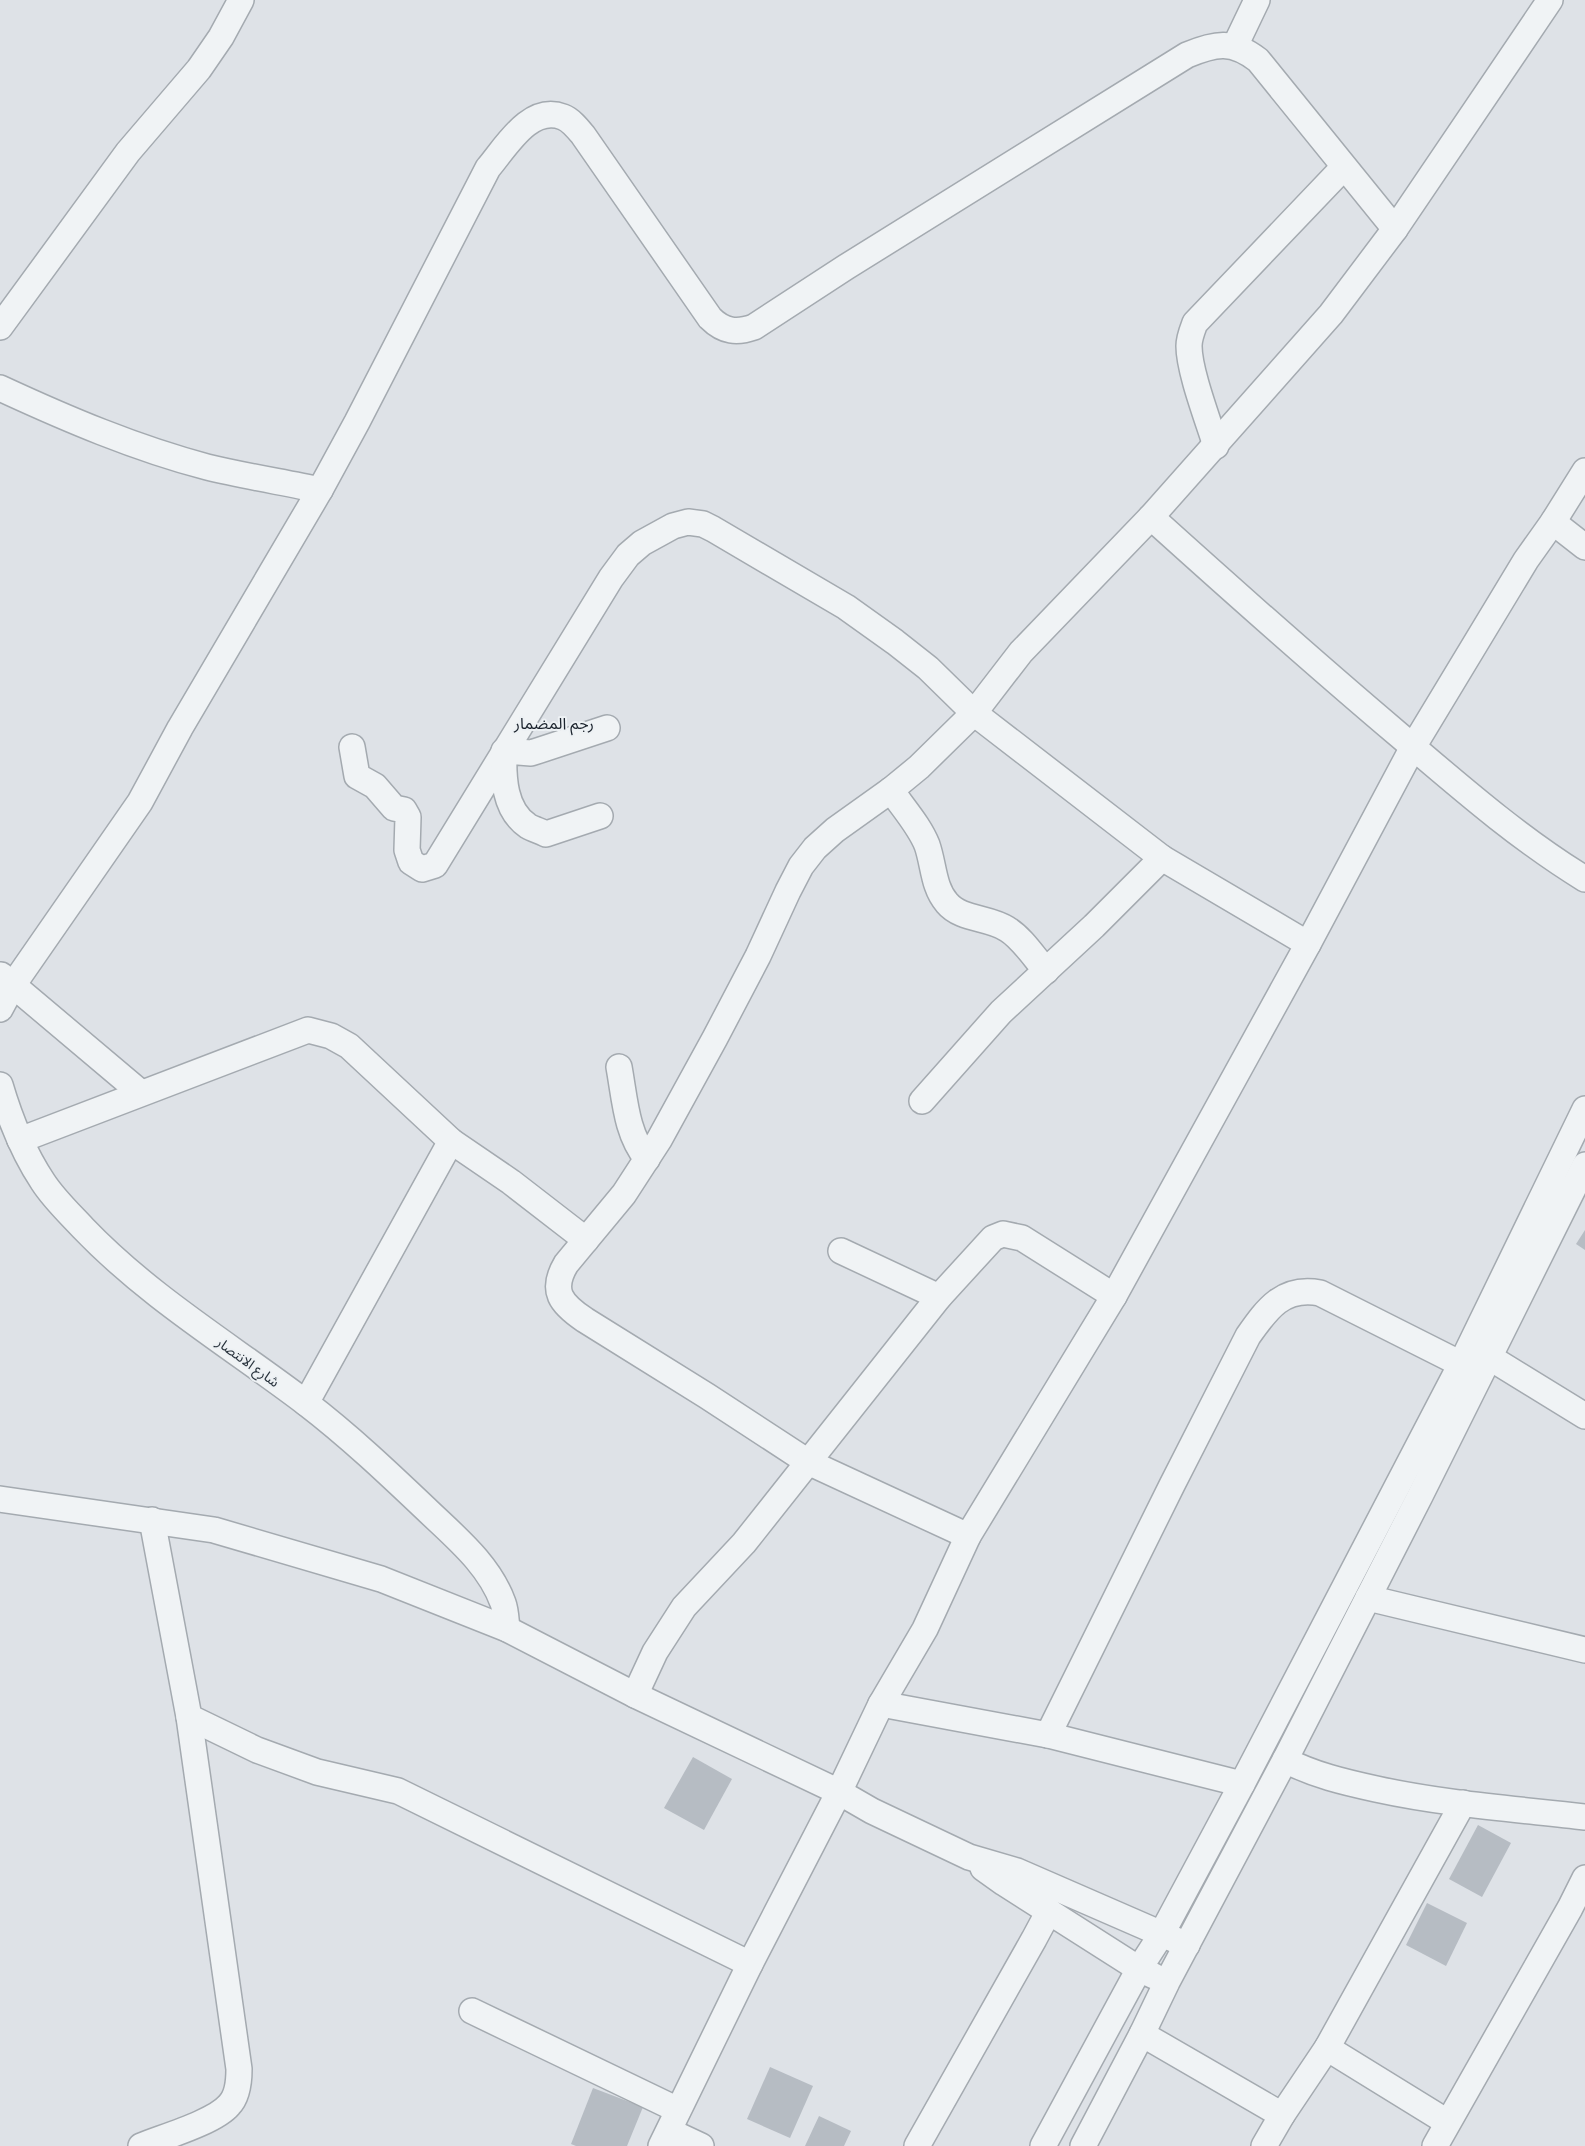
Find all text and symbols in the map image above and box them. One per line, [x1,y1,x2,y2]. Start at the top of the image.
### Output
district label: رجم المضمار [513,713,594,736]
street label: شارع الانتصار [211,1332,283,1393]

